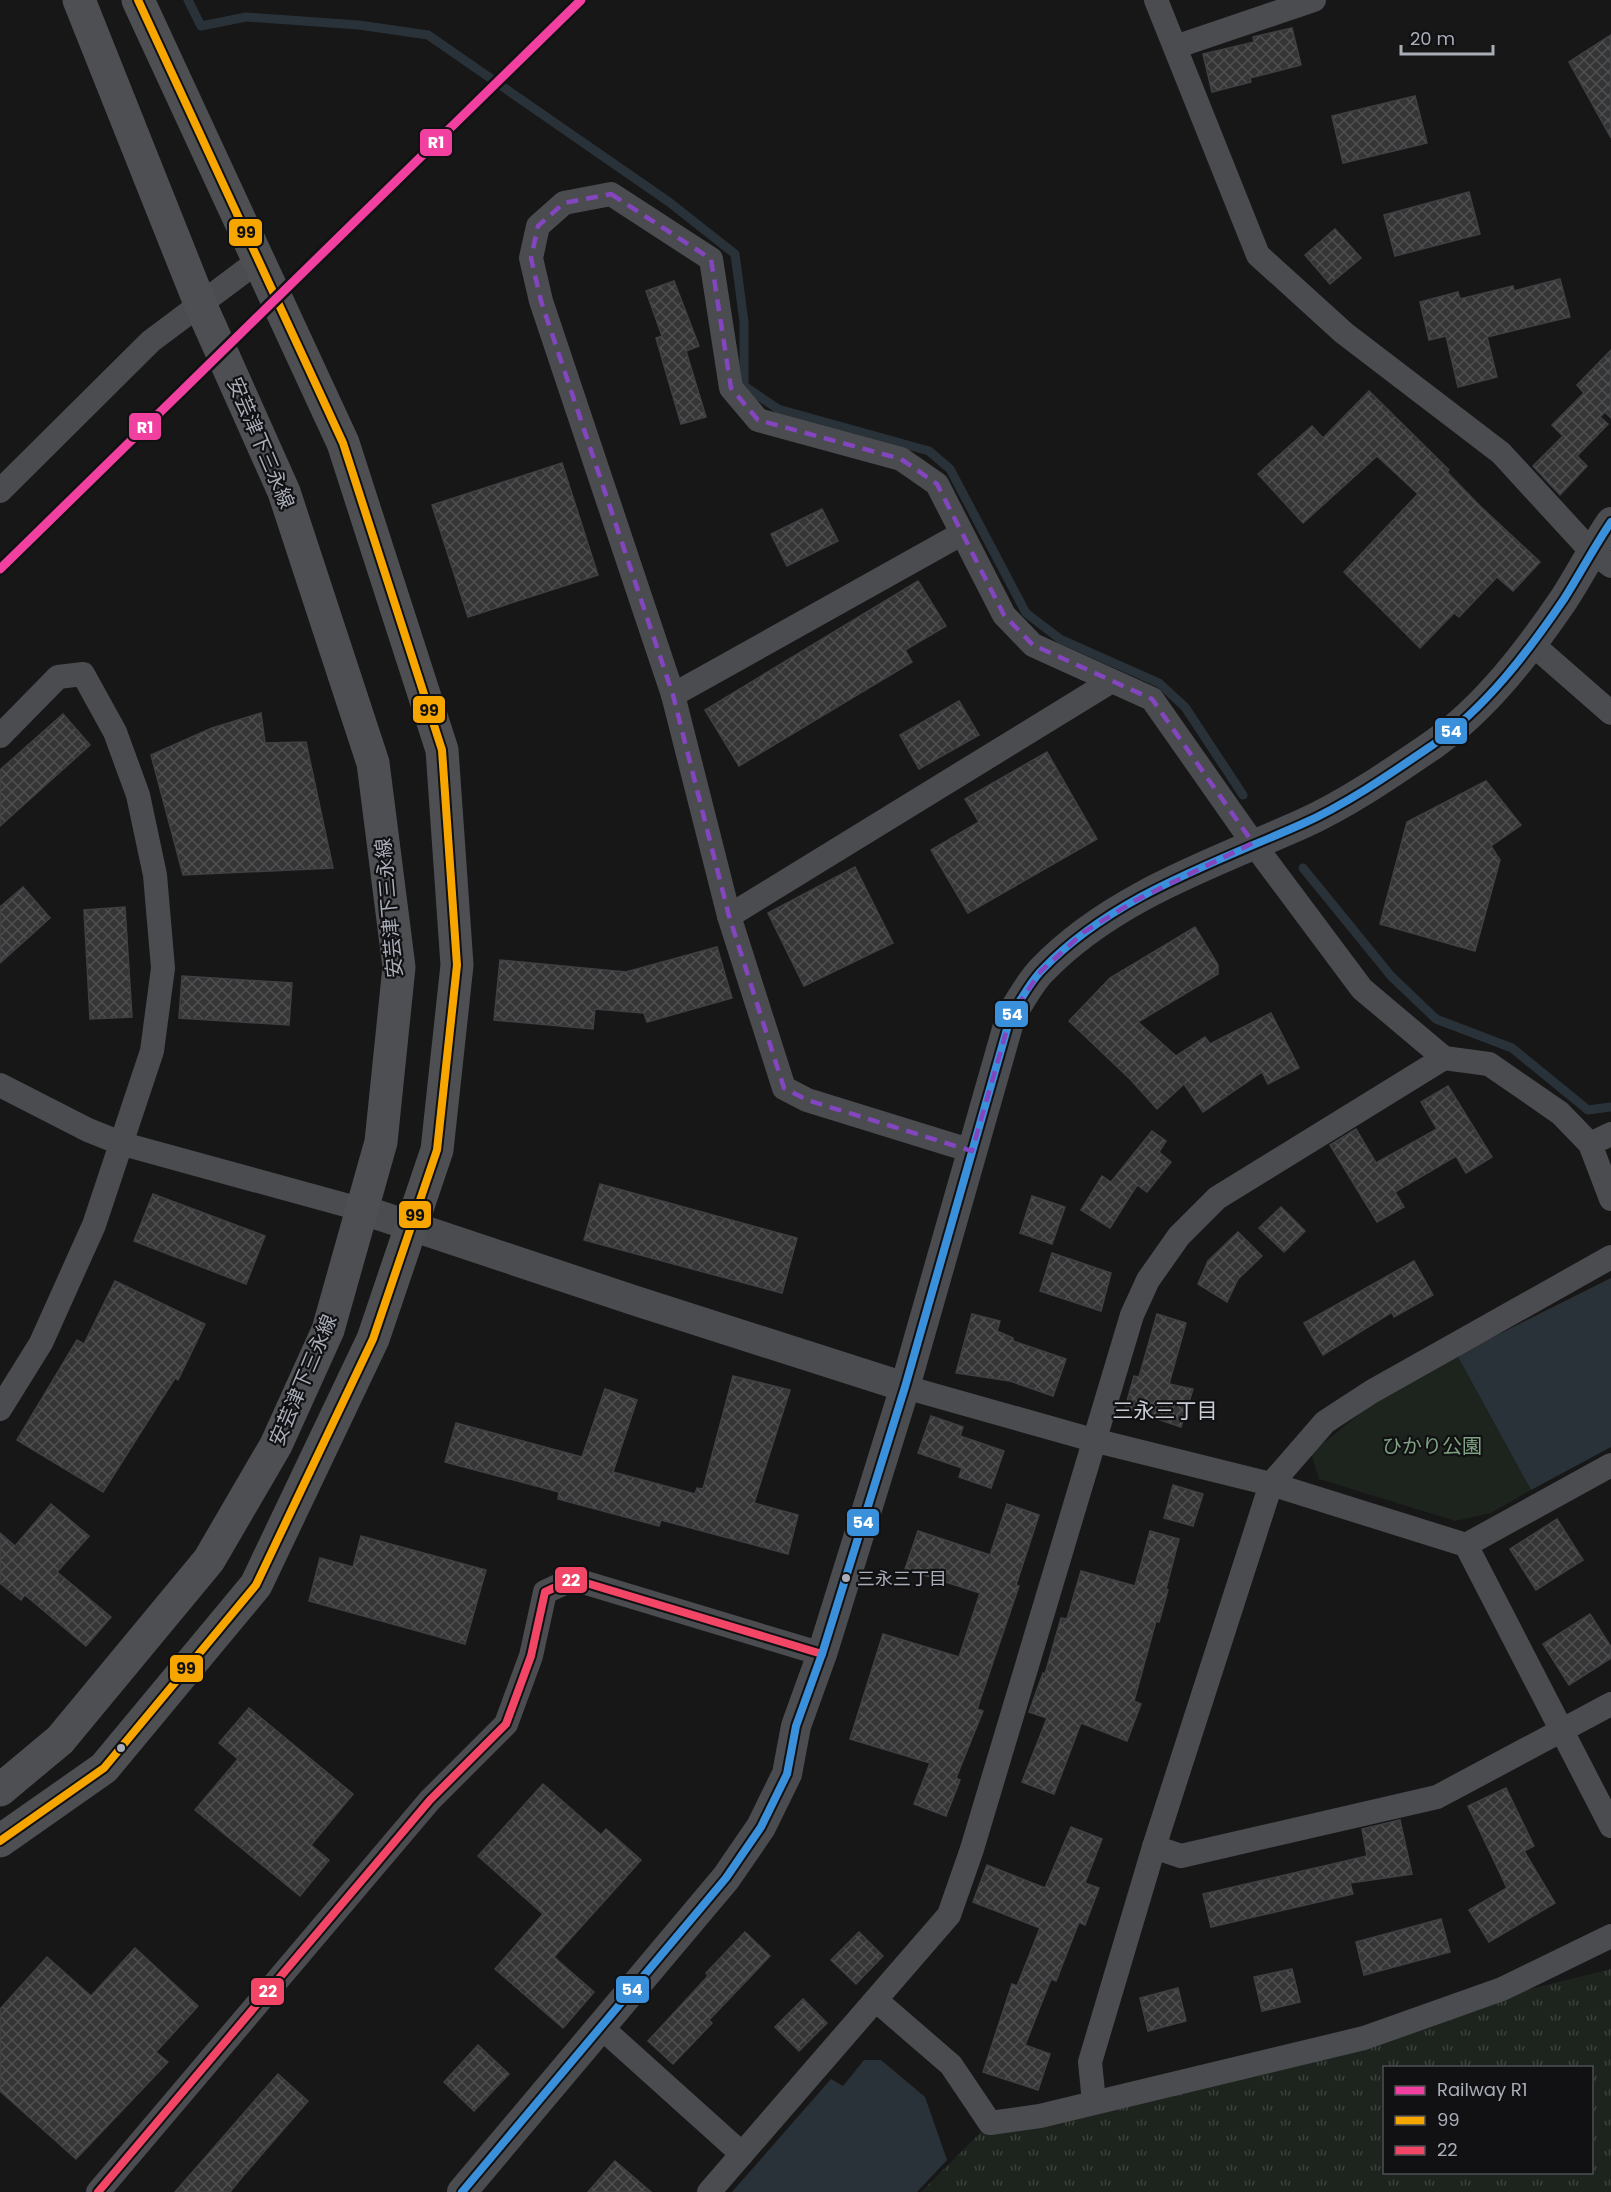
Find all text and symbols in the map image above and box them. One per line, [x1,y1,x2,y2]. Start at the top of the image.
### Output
scale bar [1401,18,1492,56]
text: 20 m [1410,26,1455,51]
line badge: R1 [419,128,453,157]
text: R1 [428,131,444,154]
line badge: 99 [228,218,263,247]
text: 99 [236,221,256,244]
street label: 安芸津下三永線 [221,373,301,513]
line badge: R1 [128,412,162,441]
text: R1 [137,416,153,439]
line badge: 99 [412,695,446,724]
text: 99 [419,699,439,722]
line badge: 54 [1434,717,1468,745]
text: 54 [1440,720,1462,743]
street label: 安芸津下三永線 [369,837,409,979]
line badge: 54 [994,1000,1029,1028]
text: 54 [1001,1003,1023,1026]
line badge: 99 [398,1200,432,1229]
text: 99 [405,1204,425,1227]
street label: 安芸津下三永線 [263,1310,343,1450]
district label: 三永三丁目 [1113,1396,1218,1425]
park label: ひかり公園 [1382,1432,1482,1460]
line badge: 54 [846,1508,880,1537]
text: 54 [852,1511,874,1534]
line badge: 22 [554,1566,588,1594]
place label: 三永三丁目 [857,1566,947,1591]
text: 22 [562,1569,580,1592]
marker: 三永三丁目 [840,1572,852,1584]
line badge: 99 [169,1654,204,1683]
text: 99 [176,1657,196,1680]
unlabelled marker [115,1742,127,1754]
line badge: 54 [615,1975,650,2004]
line badge: 22 [250,1977,285,2006]
text: 54 [621,1978,643,2001]
text: 22 [259,1980,277,2003]
legend [1383,2066,1593,2174]
text: Railway R1 [1437,2077,1528,2102]
text: 99 [1437,2107,1460,2132]
text: 22 [1437,2137,1458,2162]

